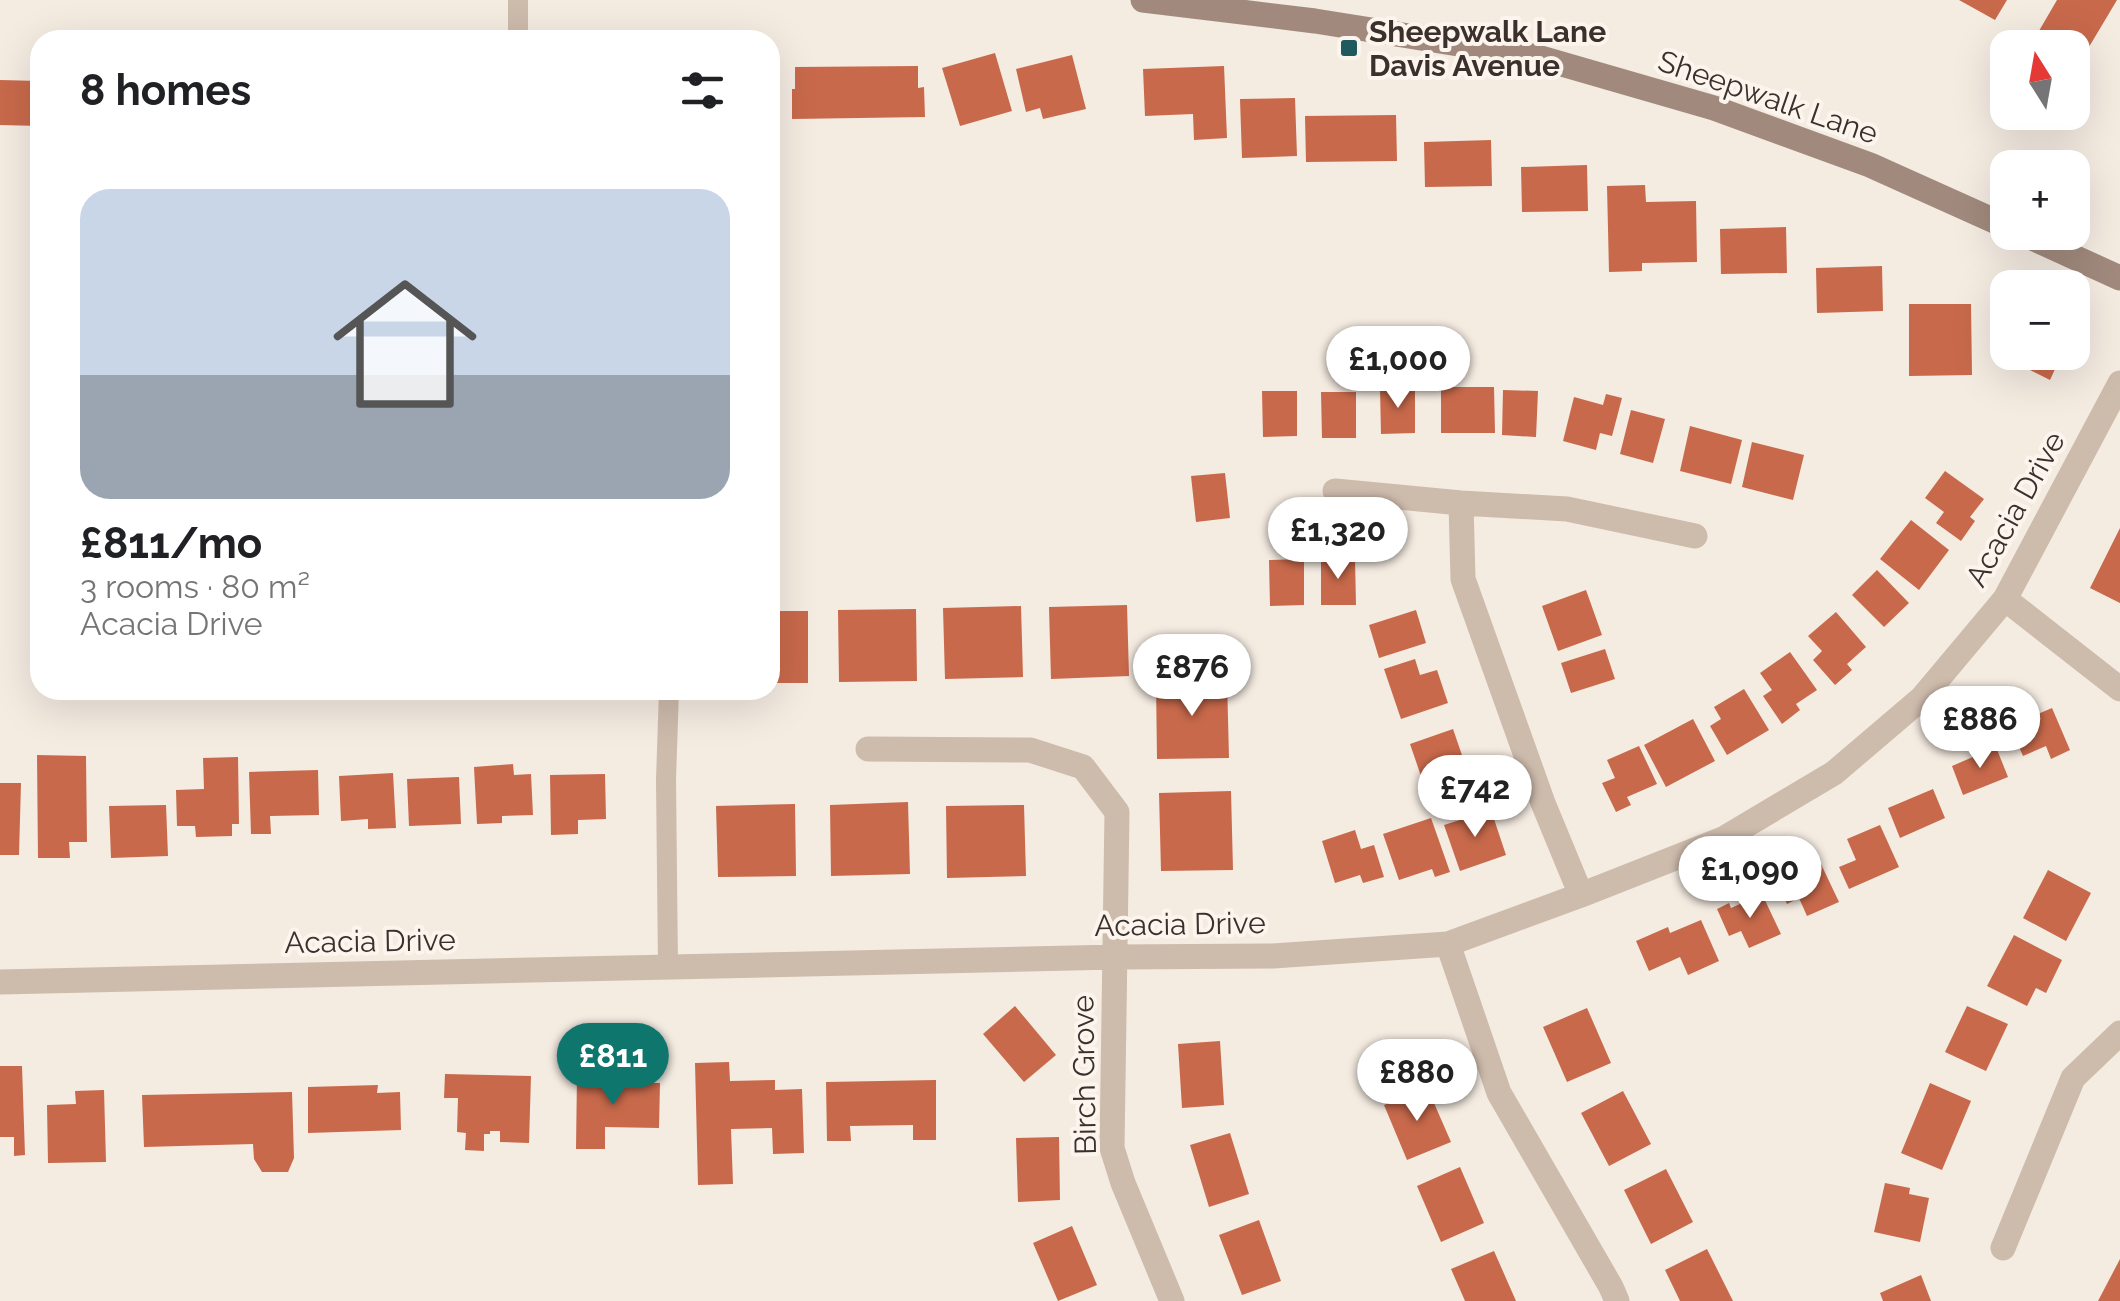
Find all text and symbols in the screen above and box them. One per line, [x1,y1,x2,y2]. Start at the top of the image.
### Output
place label: Sheepwalk Lane Davis Avenue [1369,14,1606,83]
north arrow [1990,30,2090,130]
map controls [1990,30,2090,370]
marker: Sheepwalk Lane Davis Avenue [1338,37,1360,59]
street label: Sheepwalk Lane [1654,43,1882,151]
icon: filters [675,63,730,118]
text: 8 homes [80,66,251,115]
button: + [1990,150,2090,250]
icon: home [315,254,495,434]
button: − [1990,270,2090,370]
pin: £1,000 [1317,326,1479,411]
text: £1,000 [1348,340,1448,377]
street label: Acacia Drive [1958,426,2072,592]
pin: £1,320 [1257,497,1419,582]
text: £1,320 [1290,511,1386,548]
text: £811/mo [80,519,262,568]
text: 3 rooms · 80 m² [80,568,310,605]
text: Acacia Drive [80,605,263,642]
pin: £876 [1133,634,1251,719]
text: £876 [1155,648,1229,685]
pin: £886 [1921,686,2039,771]
text: £886 [1942,700,2018,737]
pin: £742 [1416,755,1534,840]
text: £742 [1440,769,1510,806]
pin: £1,090 [1669,836,1831,921]
text: £1,090 [1701,850,1799,887]
street label: Acacia Drive [1094,905,1266,943]
street label: Acacia Drive [284,922,456,960]
street label: Birch Grove [1065,995,1103,1155]
pin: £811 [554,1023,672,1108]
text: £811 [579,1037,647,1074]
pin: £880 [1358,1039,1476,1124]
text: £880 [1379,1053,1455,1090]

